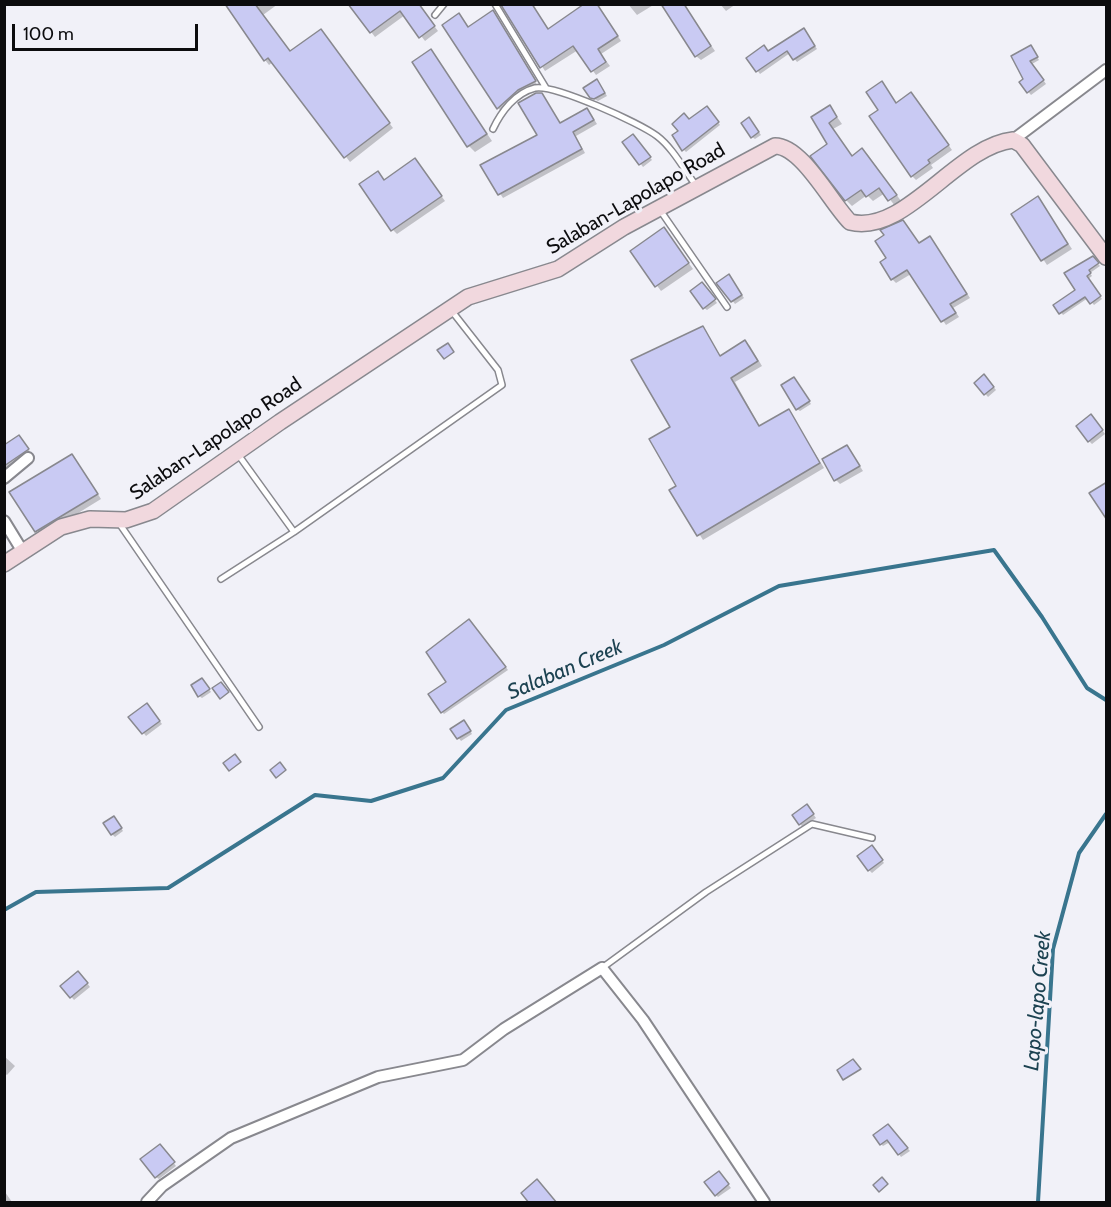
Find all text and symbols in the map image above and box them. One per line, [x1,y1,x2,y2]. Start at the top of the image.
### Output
scale bar [15,12,201,50]
text: 100 m [23,23,74,45]
street label: Salaban-Lapolapo Road [543,138,729,260]
street label: Salaban-Lapolapo Road [126,373,306,505]
water label: Salaban Creek [504,634,626,706]
water label: Lapo-lapo Creek [1019,930,1057,1072]

